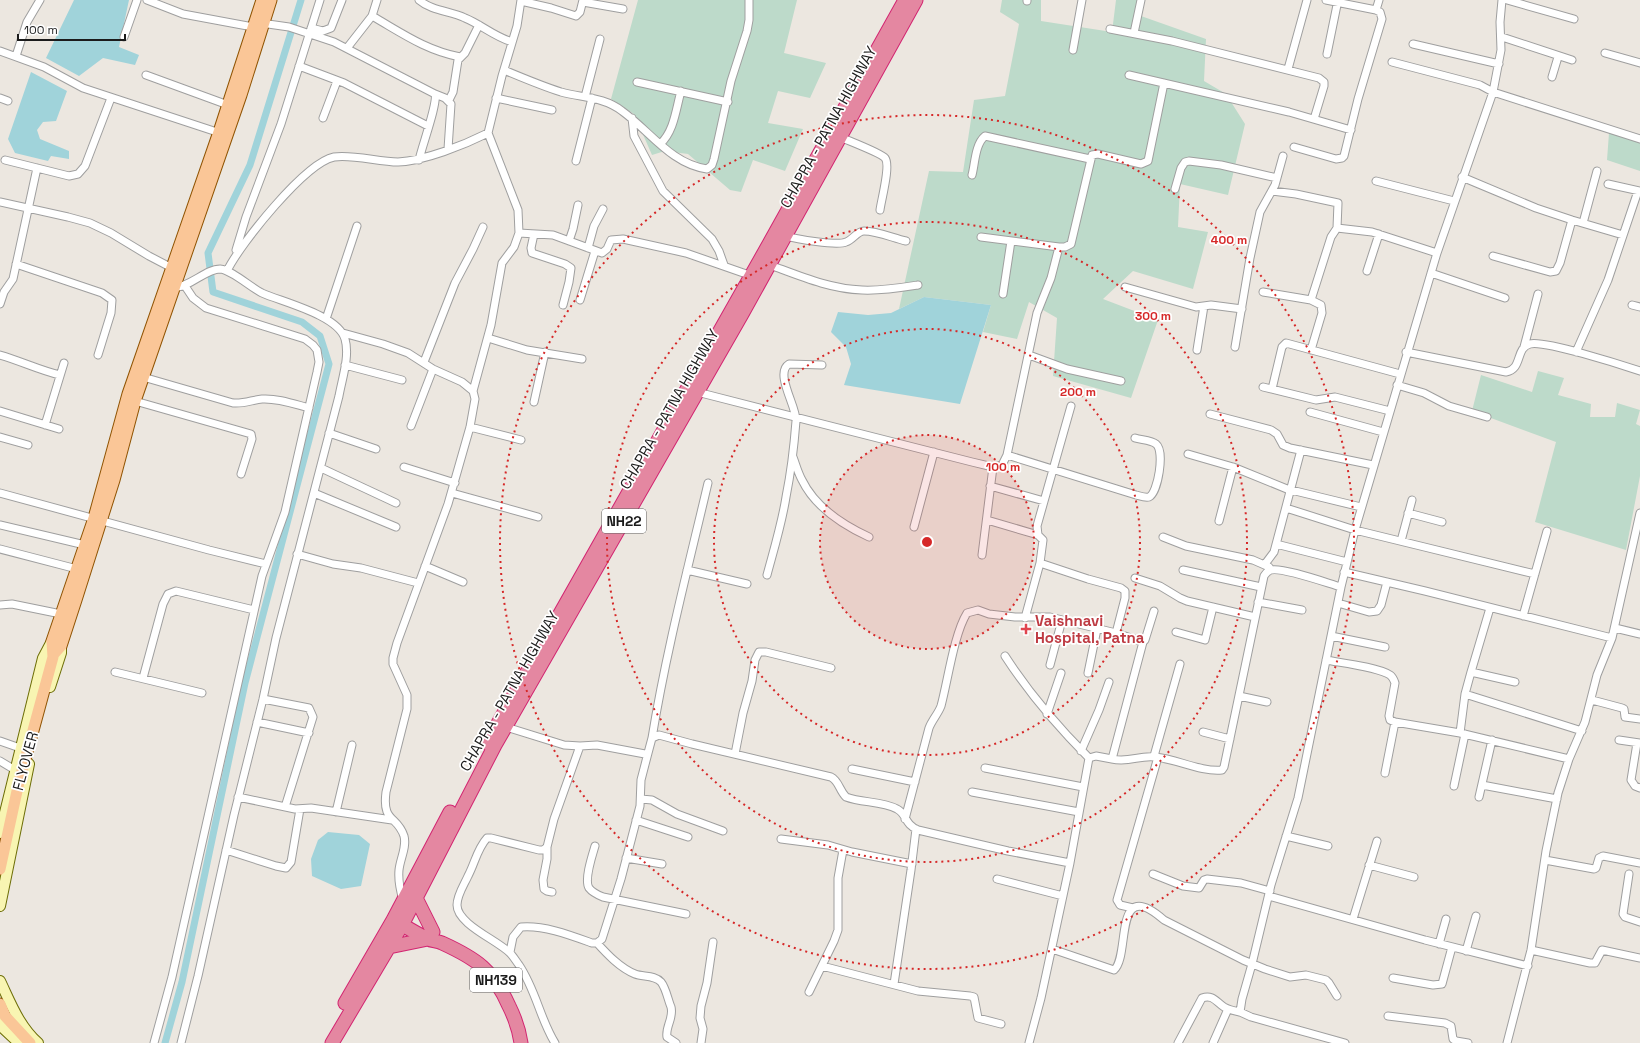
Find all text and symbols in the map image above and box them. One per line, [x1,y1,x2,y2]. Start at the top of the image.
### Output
scale bar [18,16,125,42]
text: 100 m [24,22,58,38]
street label: CHAPRA - PATNA HIGHWAY [776,43,880,211]
text: 400 m [1211,232,1247,248]
text: 300 m [1135,308,1171,324]
street label: CHAPRA - PATNA HIGHWAY [615,325,723,493]
text: 200 m [1060,384,1096,400]
text: 100 m [986,459,1020,475]
road number: NH22 [602,509,646,533]
centre of rings [920,535,934,549]
street label: CHAPRA - PATNA HIGHWAY [455,607,563,775]
place label: Vaishnavi Hospital, Patna [1035,611,1145,647]
marker: Vaishnavi Hospital, Patna [1020,623,1032,635]
street label: FLYOVER [8,729,42,793]
road number: NH139 [470,968,522,992]

